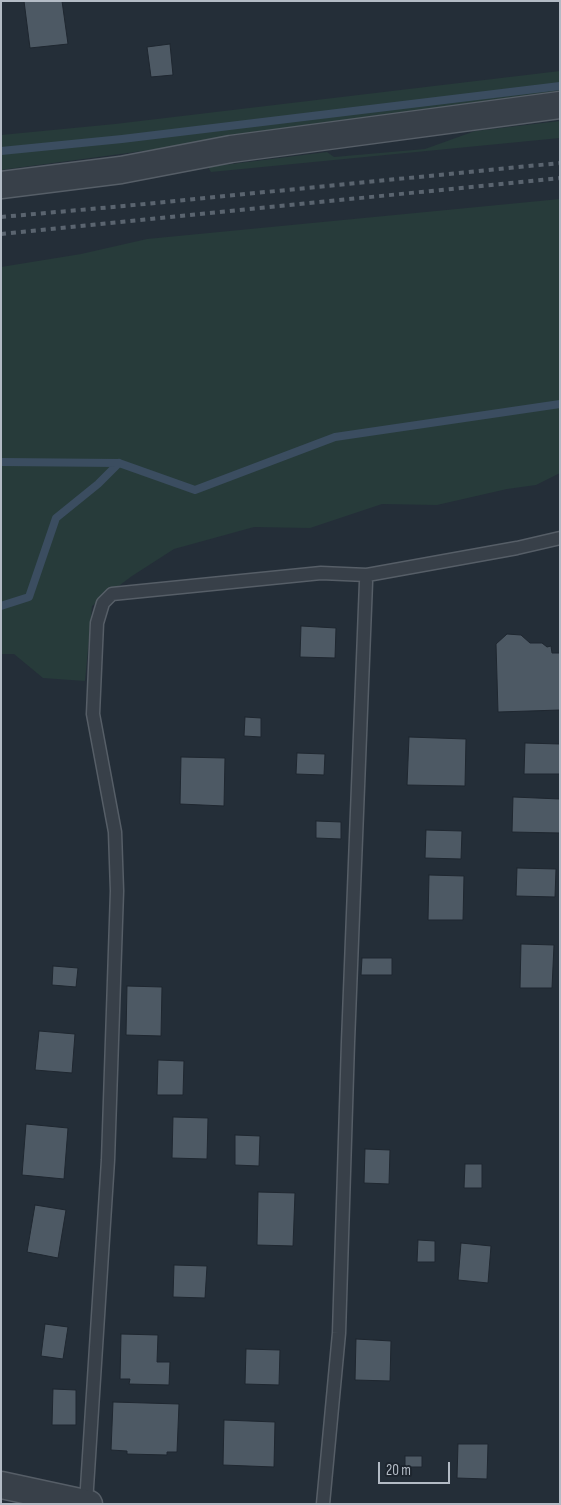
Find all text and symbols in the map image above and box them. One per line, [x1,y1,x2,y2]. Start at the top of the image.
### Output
scale bar [381,1452,454,1484]
text: 20 m [386,1461,411,1480]

